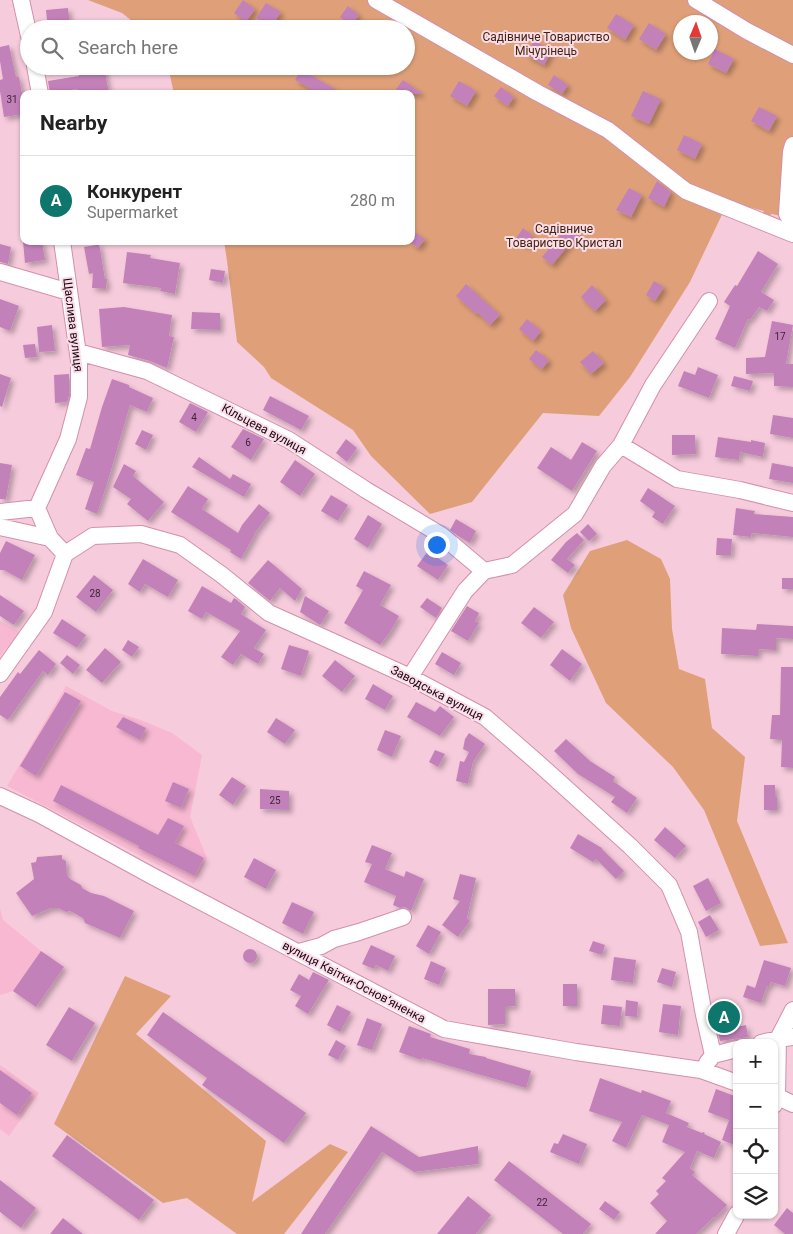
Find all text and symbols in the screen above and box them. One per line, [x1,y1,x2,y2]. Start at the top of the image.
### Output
north arrow [673,15,718,60]
search box [20,20,415,75]
park label: Садівниче Товариство Мічурінець [482,30,610,58]
icon: search [38,34,66,62]
text: Search here [78,36,178,59]
house number: 31 [6,94,18,105]
text: Nearby [40,111,107,135]
text: Конкурент [87,180,182,203]
text: A [51,191,61,210]
text: 280 m [350,191,395,210]
text: Supermarket [87,203,178,222]
park label: Садівниче Товариство Кристал [506,222,622,250]
street label: Щаслива вулиця [60,277,86,373]
house number: 17 [774,331,786,342]
street label: Кільцева вулиця [219,401,309,457]
house number: 4 [191,412,197,423]
house number: 6 [245,437,251,448]
your location [424,532,450,558]
house number: 28 [89,588,101,599]
street label: Заводська вулиця [388,663,486,723]
house number: 25 [269,795,281,806]
street label: вулиця Квітки-Основʼяненка [280,938,428,1026]
pin: A [708,998,740,1036]
map controls [733,1039,778,1219]
button: + [733,1039,778,1084]
button: − [733,1084,778,1129]
button: locate [733,1129,778,1174]
button: layers [733,1174,778,1219]
house number: 22 [536,1197,548,1208]

